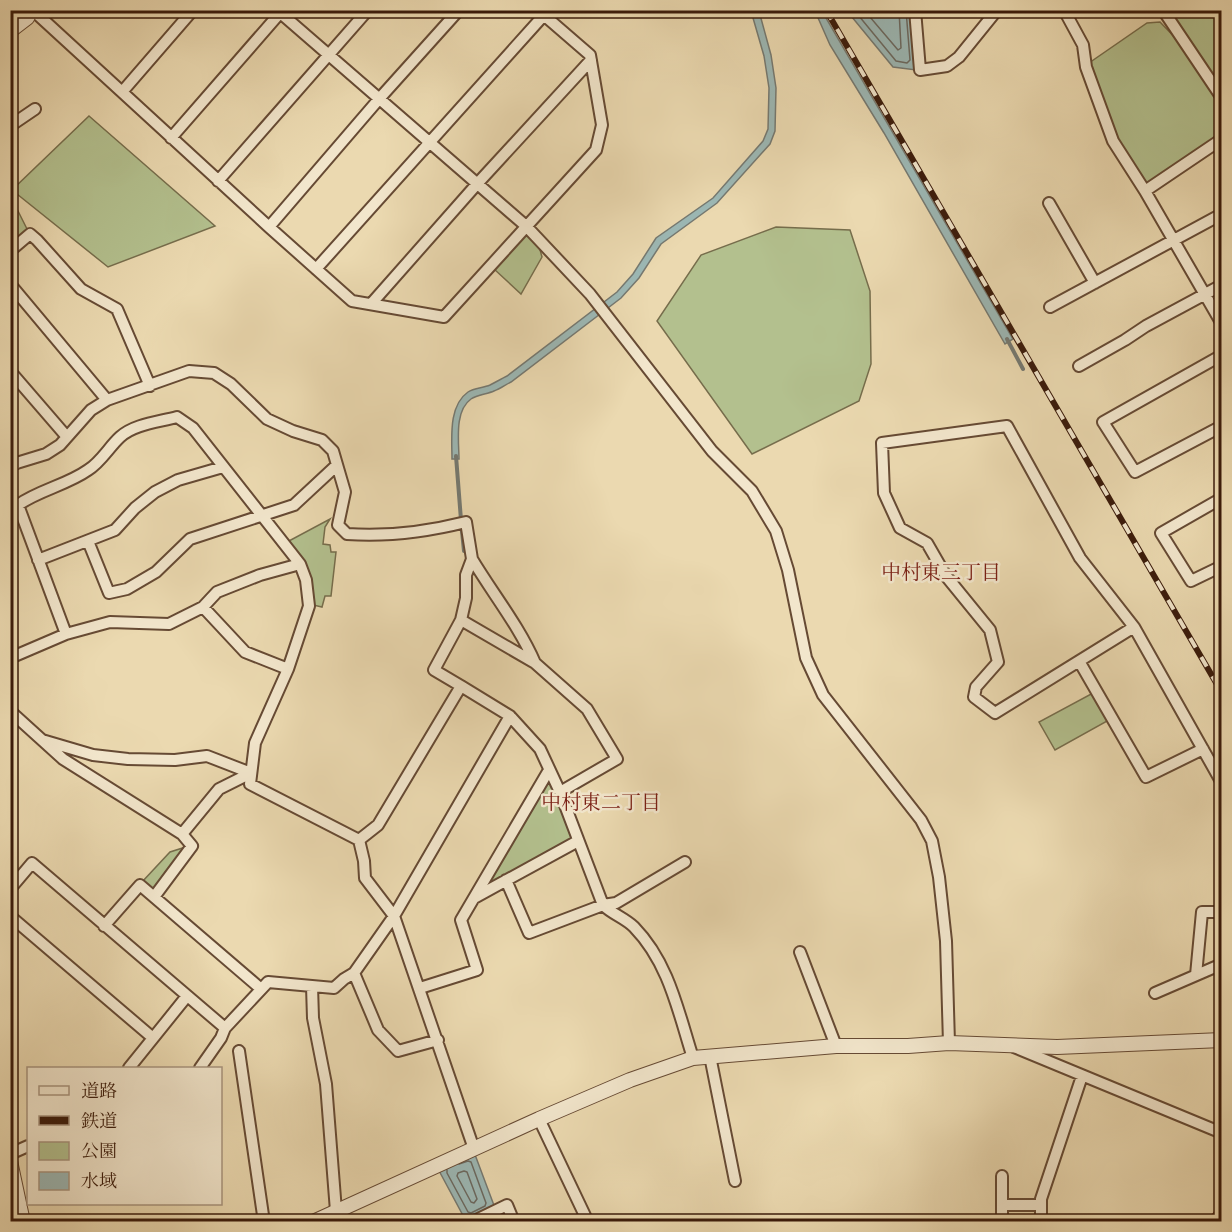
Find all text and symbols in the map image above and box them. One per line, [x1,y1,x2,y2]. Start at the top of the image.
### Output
district label: 中村東三丁目 [881,560,1001,584]
district label: 中村東二丁目 [541,790,661,814]
legend [27,1067,222,1205]
text: 道路 [81,1080,117,1102]
text: 鉄道 [81,1110,117,1132]
text: 公園 [81,1140,117,1162]
text: 水域 [81,1170,117,1192]

